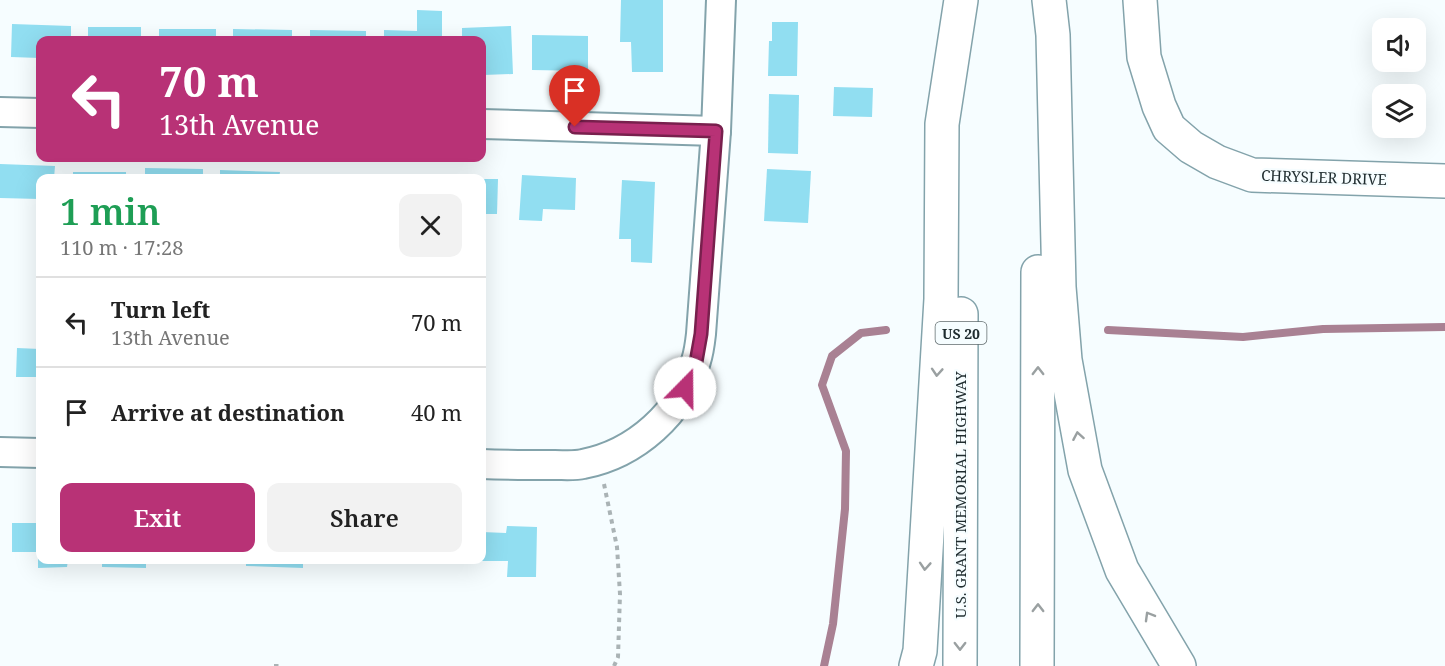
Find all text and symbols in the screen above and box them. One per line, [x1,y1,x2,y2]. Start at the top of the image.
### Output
map controls [1372,18,1426,138]
button: sound [1372,18,1426,72]
text: 70 m [159,52,259,109]
icon: left [60,60,138,138]
pin [549,65,600,127]
icon: arrive [558,74,591,107]
button: layers [1372,84,1426,138]
text: 13th Avenue [159,106,319,143]
street label: CHRYSLER DRIVE [1261,165,1387,189]
text: 1 min [60,187,161,236]
button: close [399,194,462,257]
text: 110 m · 17:28 [60,234,183,261]
text: Turn left [111,294,210,324]
icon: left [60,306,93,339]
text: 70 m [411,307,462,337]
road number: US 20 [936,322,986,344]
text: 13th Avenue [111,324,230,351]
position arrow [653,356,717,420]
one-way arrow [1032,366,1044,375]
one-way arrow [931,367,944,376]
street label: U.S. GRANT MEMORIAL HIGHWAY [950,371,970,619]
icon: arrive [60,396,93,429]
text: Arrive at destination [111,397,345,427]
text: 40 m [411,397,462,427]
one-way arrow [1073,431,1085,440]
button: Exit [60,483,255,552]
button: Share [267,483,462,552]
one-way arrow [919,562,932,571]
one-way arrow [1032,603,1044,612]
one-way arrow [1145,612,1156,622]
one-way arrow [954,642,966,651]

